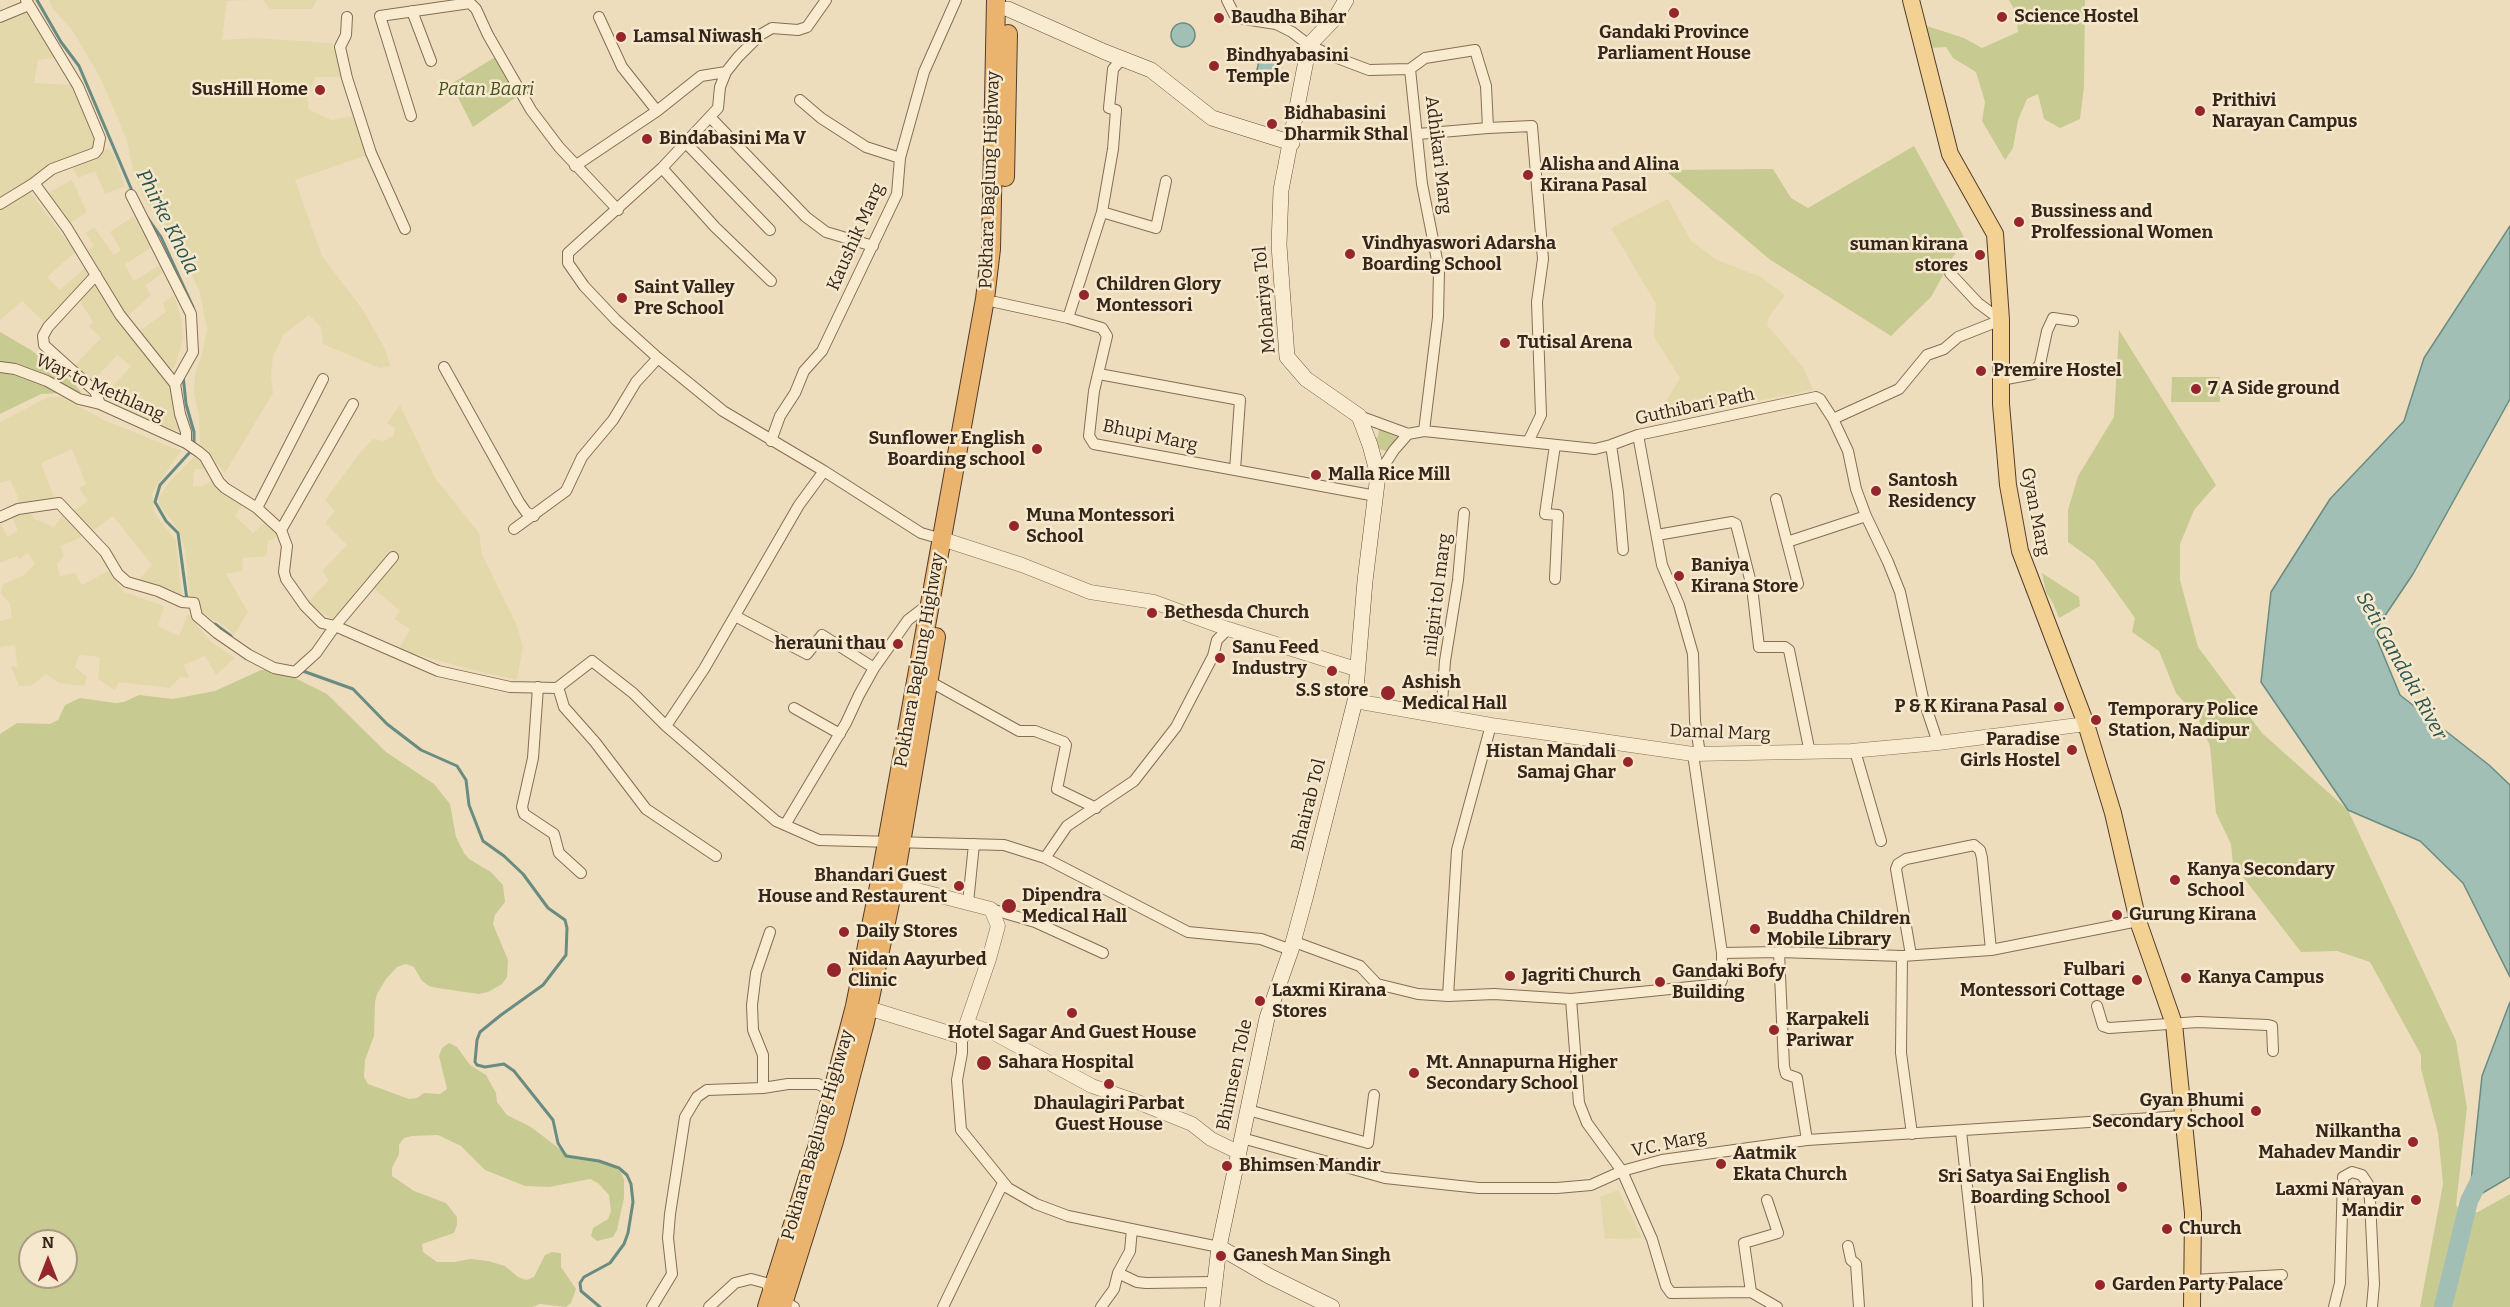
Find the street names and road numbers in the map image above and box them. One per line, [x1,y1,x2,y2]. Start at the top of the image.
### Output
street label: Pokhara Baglung Highway [975,71,1005,289]
street label: Adhikari Marg [1420,95,1456,215]
street label: Kaushik Marg [823,180,889,294]
street label: Mohariya Tol [1250,245,1280,355]
street label: Way to Methlang [32,350,168,426]
street label: Guthibari Path [1633,384,1757,430]
street label: Bhupi Marg [1100,415,1200,457]
street label: Gyan Marg [2016,466,2054,558]
street label: nilgiri tol marg [1420,532,1456,658]
street label: Pokhara Baglung Highway [890,551,950,769]
street label: Damal Marg [1669,720,1771,746]
street label: Bhairab Tol [1287,757,1331,853]
street label: Bhimsen Tole [1213,1017,1257,1133]
street label: Pokhara Baglung Highway [778,1027,858,1243]
street label: V.C. Marg [1630,1126,1708,1162]

